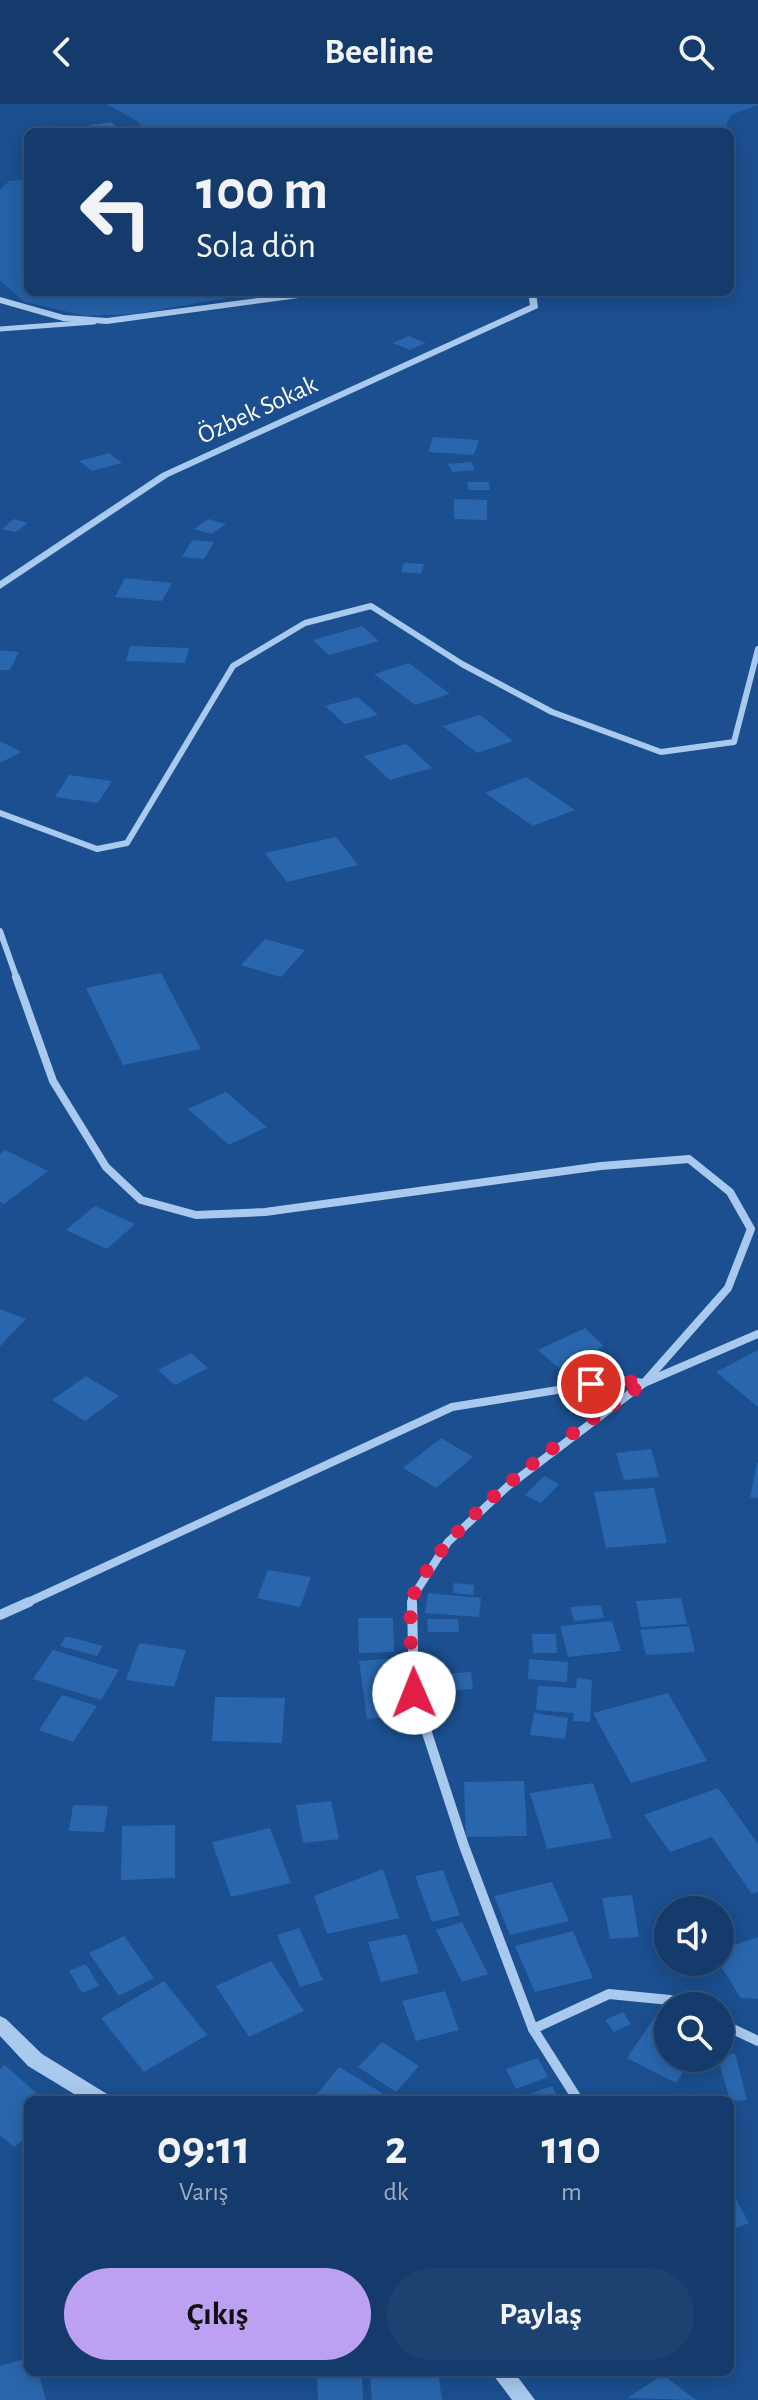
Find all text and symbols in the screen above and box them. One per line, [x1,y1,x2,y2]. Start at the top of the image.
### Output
icon: back [40,30,84,74]
icon: search [674,30,718,74]
text: Beeline [324,34,434,70]
icon: left [64,160,168,264]
text: 100 m [196,163,328,219]
text: Sola dön [196,228,316,264]
street label: Özbek Sokak [193,370,321,449]
pin [557,1350,625,1418]
icon: arrive [569,1362,613,1406]
position arrow [372,1651,456,1735]
map controls [654,1896,734,2072]
button: sound [654,1896,734,1976]
button: search [654,1992,734,2072]
text: 09:11 [157,2125,251,2173]
text: 2 [385,2125,407,2173]
text: 110 [542,2125,601,2173]
text: Varış [179,2179,228,2205]
text: dk [383,2179,409,2205]
text: m [561,2179,582,2205]
button: Çıkış [64,2268,371,2360]
button: Paylaş [387,2268,694,2360]

